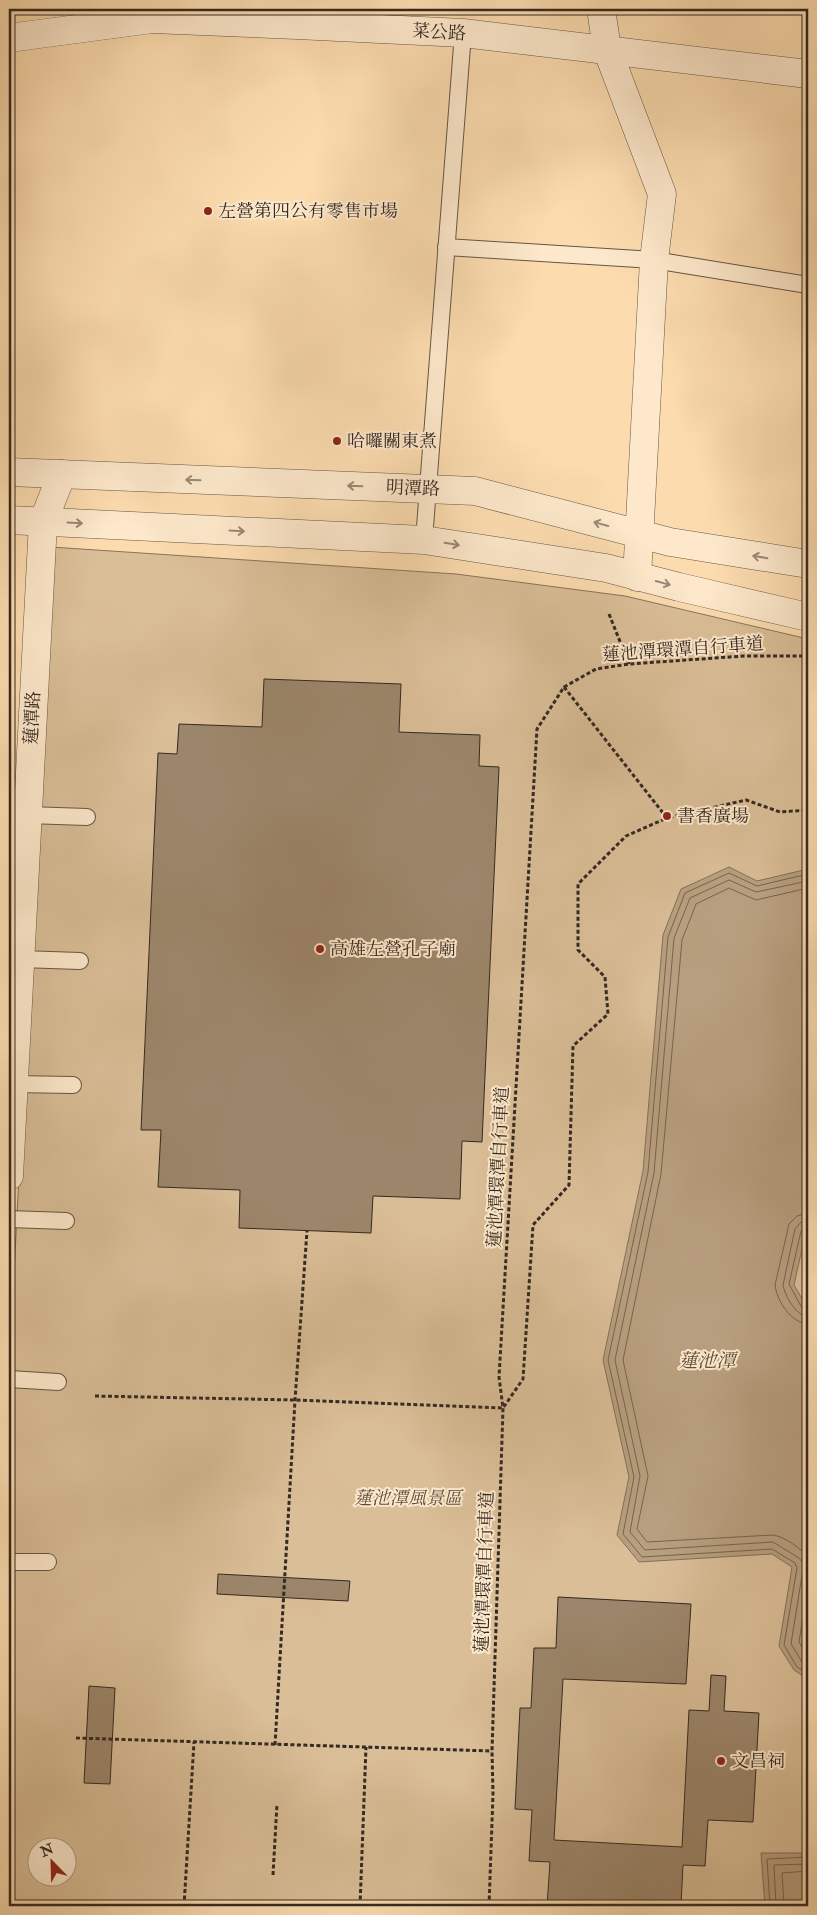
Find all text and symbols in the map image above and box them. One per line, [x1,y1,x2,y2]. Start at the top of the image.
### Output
street label: 菜公路 [411,20,467,45]
place label: 左營第四公有零售市場 [218,200,398,223]
marker: 左營第四公有零售市場 [202,205,214,217]
place label: 哈囉關東煮 [347,430,437,453]
marker: 哈囉關東煮 [331,435,343,447]
one-way arrow [185,475,201,484]
street label: 明潭路 [386,476,440,501]
one-way arrow [348,481,364,491]
one-way arrow [67,519,83,528]
one-way arrow [594,519,610,528]
one-way arrow [228,526,245,536]
one-way arrow [443,540,459,550]
one-way arrow [752,551,768,561]
one-way arrow [654,579,670,588]
street label: 蓮池潭環潭自行車道 [601,632,765,667]
street label: 蓮潭路 [20,690,45,746]
place label: 書香廣場 [677,805,749,828]
marker: 書香廣場 [661,810,673,822]
place label: 高雄左營孔子廟 [330,938,456,961]
marker: 高雄左營孔子廟 [314,943,326,955]
street label: 蓮池潭環潭自行車道 [483,1086,514,1249]
water label: 蓮池潭 [678,1349,738,1373]
park label: 蓮池潭風景區 [354,1487,464,1510]
street label: 蓮池潭環潭自行車道 [470,1491,499,1653]
place label: 文昌祠 [731,1750,785,1773]
marker: 文昌祠 [715,1755,727,1767]
north arrow [28,1838,78,1888]
text: N [37,1840,57,1861]

